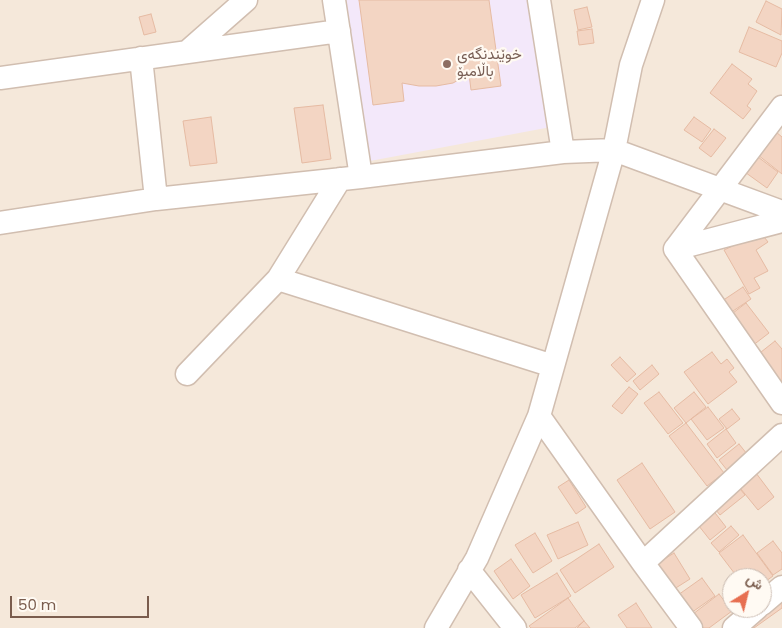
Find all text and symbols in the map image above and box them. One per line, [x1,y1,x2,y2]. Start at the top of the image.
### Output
place label: خوێندنگەی باڵامبۆ [457,46,522,81]
marker: خوێندنگەی باڵامبۆ [441,58,453,70]
north arrow [722,568,772,618]
text: ش [743,569,768,595]
scale bar [12,586,151,618]
text: 50 m [18,594,56,615]

